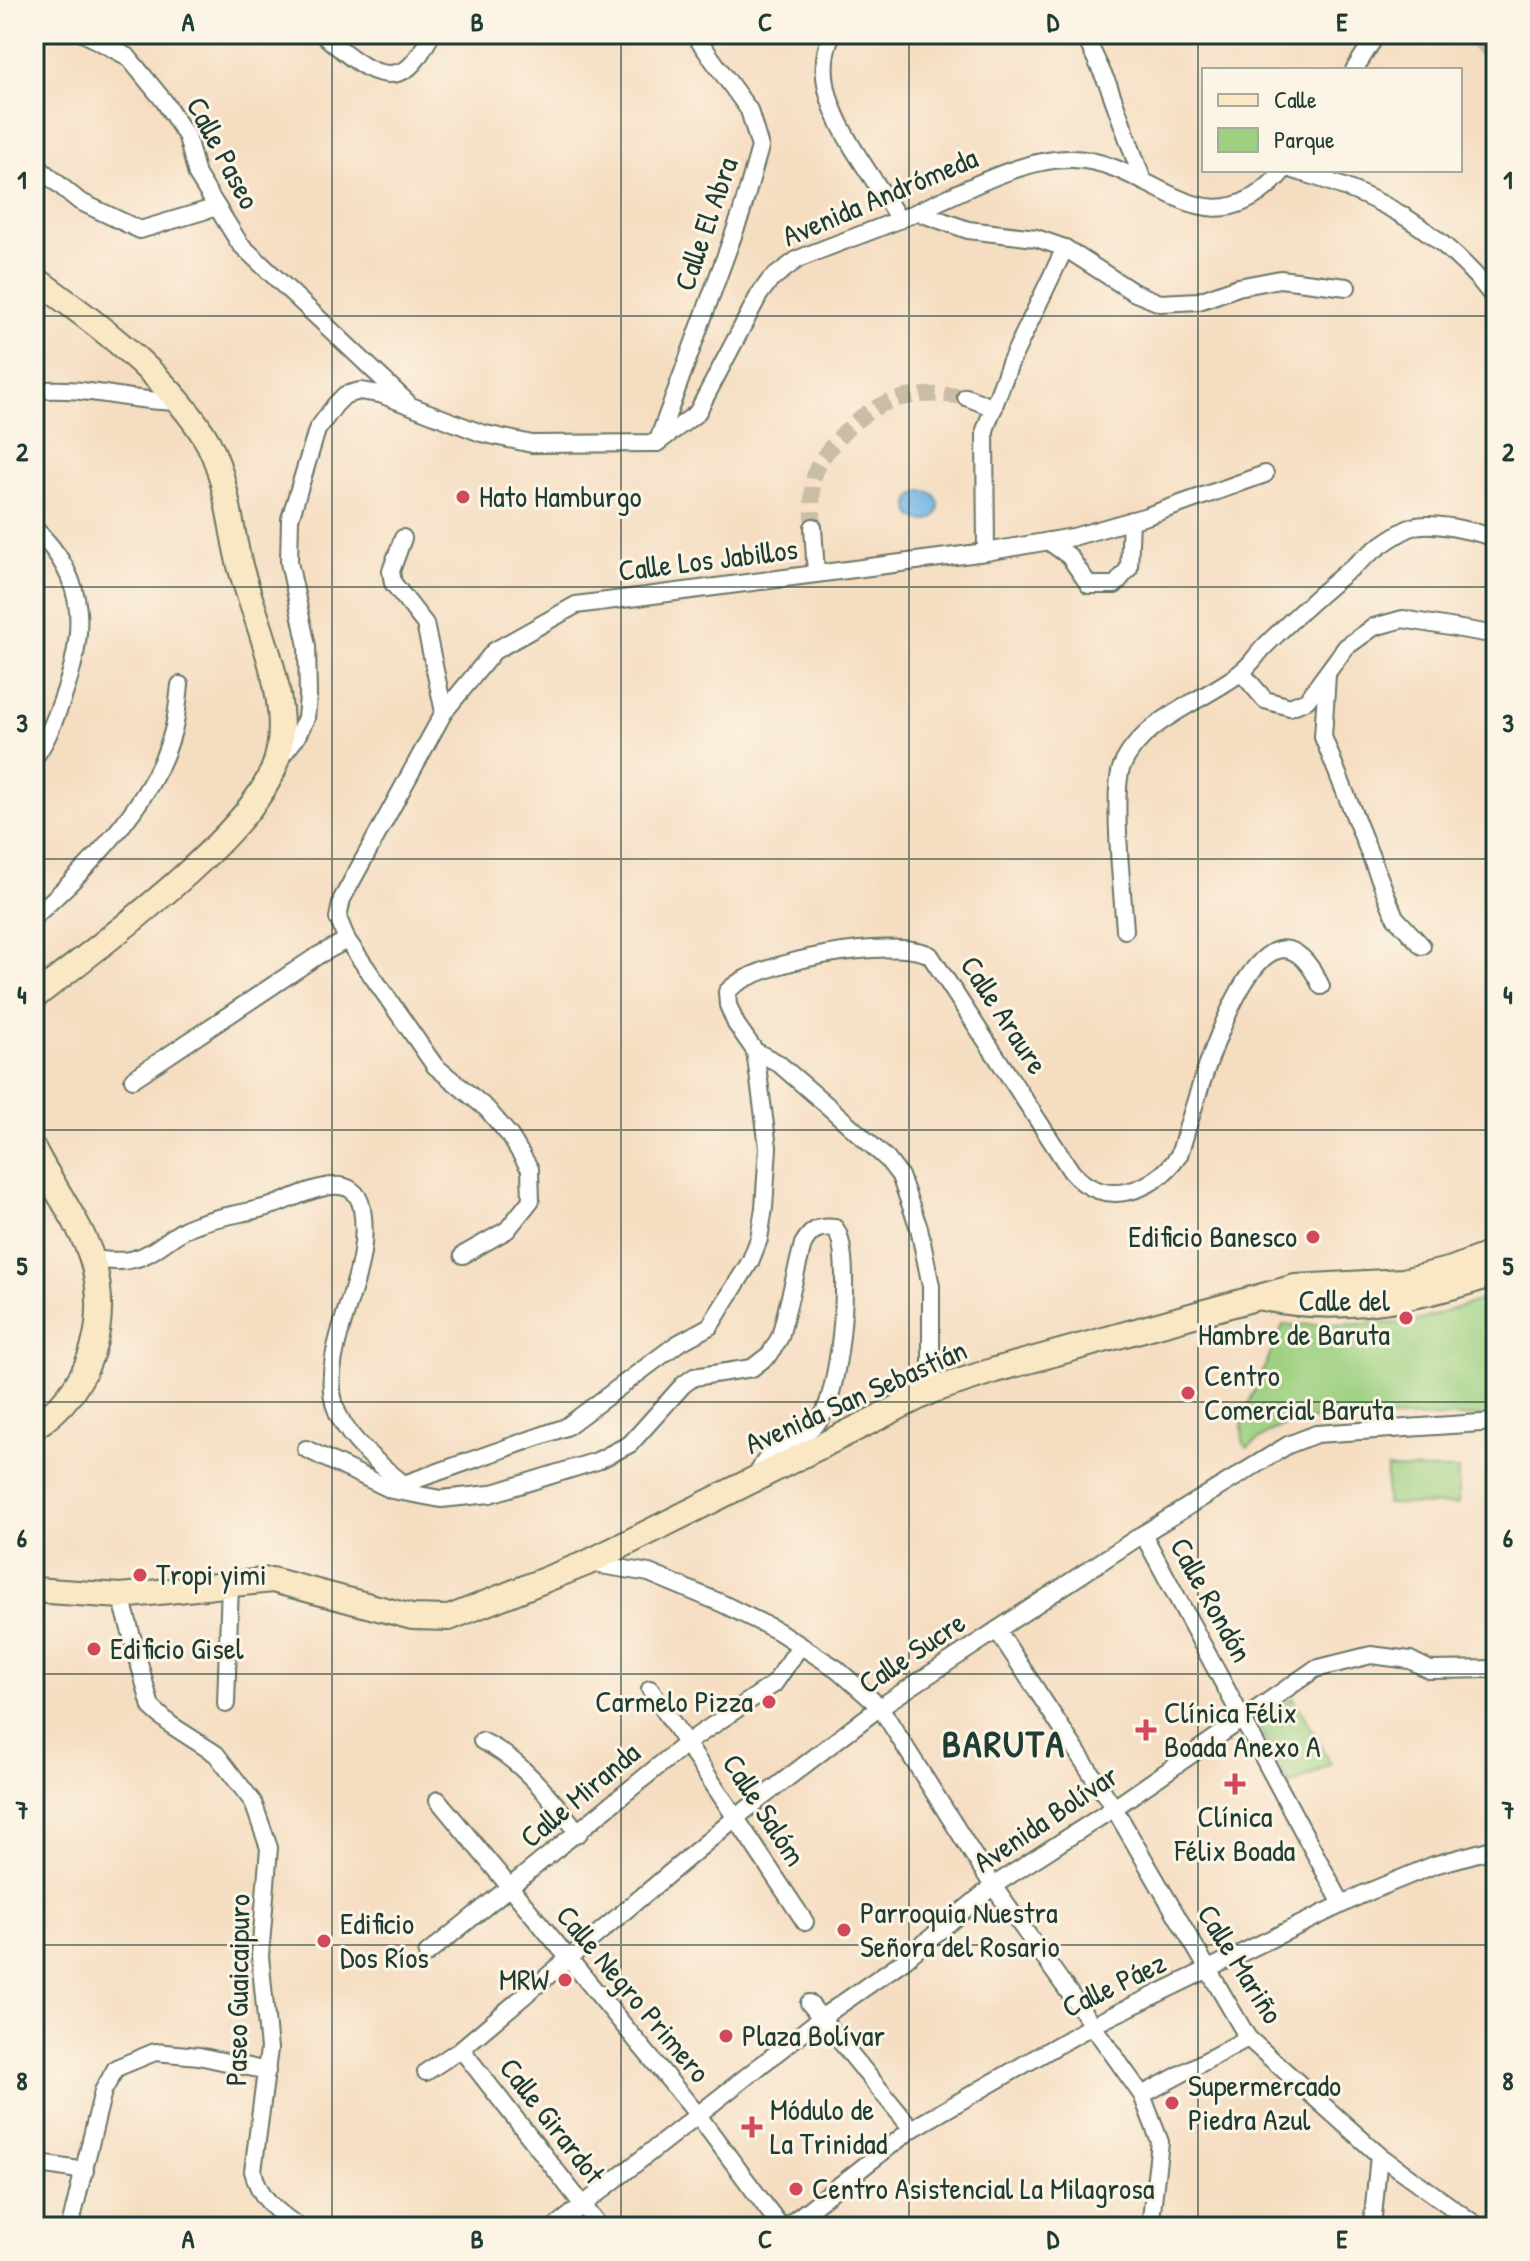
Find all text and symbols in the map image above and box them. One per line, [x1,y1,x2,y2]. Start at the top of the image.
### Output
text: A [182,4,195,39]
text: B [470,4,484,39]
text: C [758,4,772,39]
text: D [1047,4,1060,39]
text: E [1336,4,1348,39]
legend [1202,68,1462,172]
text: Calle [1274,83,1317,115]
street label: Calle Paseo [178,89,270,216]
text: Parque [1274,123,1335,155]
street label: Avenida Andrómeda [776,137,984,255]
street label: Calle El Abra [664,151,747,296]
text: 1 [17,162,27,197]
text: 1 [1503,162,1513,197]
text: 2 [16,434,29,469]
text: 2 [1502,434,1515,469]
place label: Hato Hamburgo [479,476,642,516]
marker: Hato Hamburgo [454,488,472,506]
street label: Calle Los Jabillos [616,528,800,590]
text: 3 [16,705,28,740]
text: 3 [1502,705,1514,740]
street label: Calle Araure [952,948,1058,1081]
text: 4 [17,977,27,1012]
text: 4 [1503,977,1513,1012]
place label: Edificio Banesco [1128,1216,1297,1256]
marker: Edificio Banesco [1304,1228,1322,1246]
text: 5 [17,1248,28,1283]
text: 5 [1503,1248,1514,1283]
place label: Calle del Hambre de Baruta [1198,1280,1390,1354]
marker: Calle del Hambre de Baruta [1397,1309,1415,1327]
street label: Avenida San Sebastián [738,1329,973,1463]
place label: Centro Comercial Baruta [1204,1355,1394,1429]
marker: Centro Comercial Baruta [1179,1384,1197,1402]
text: 6 [17,1520,28,1555]
text: 6 [1503,1520,1514,1555]
street label: Calle Rondón [1161,1530,1262,1669]
place label: Tropi yimi [156,1554,267,1594]
marker: Tropi yimi [131,1566,149,1584]
street label: Calle Sucre [850,1602,973,1703]
place label: Edificio Gisel [110,1628,244,1668]
marker: Edificio Gisel [85,1640,103,1658]
place label: Carmelo Pizza [595,1681,753,1721]
place label: Clínica Félix Boada Anexo A [1164,1692,1321,1766]
marker: Carmelo Pizza [760,1693,778,1711]
district label: BARUTA [942,1717,1066,1769]
marker: Clínica Félix Boada Anexo A [1135,1719,1157,1741]
street label: Calle Miranda [511,1732,648,1856]
street label: Calle Salóm [714,1746,816,1873]
street label: Avenida Bolívar [965,1755,1126,1881]
marker: Clínica Félix Boada [1224,1773,1246,1795]
text: 7 [15,1792,29,1827]
text: 7 [1501,1792,1515,1827]
place label: Clínica Félix Boada [1174,1796,1296,1870]
place label: Parroquia Nuestra Señora del Rosario [860,1892,1059,1966]
street label: Paseo Guaicaipuro [215,1894,259,2086]
street label: Calle Negro Primero [548,1896,720,2091]
street label: Calle Mariño [1189,1896,1293,2031]
place label: Edificio Dos Ríos [340,1903,429,1977]
marker: Parroquia Nuestra Señora del Rosario [835,1921,853,1939]
marker: Edificio Dos Ríos [315,1932,333,1950]
street label: Calle Páez [1055,1942,1172,2026]
place label: MRW [499,1959,550,1999]
marker: MRW [556,1971,574,1989]
place label: Plaza Bolívar [742,2015,885,2055]
marker: Plaza Bolívar [717,2027,735,2045]
street label: Calle Girardot [491,2049,615,2192]
text: 8 [16,2063,28,2098]
text: 8 [1502,2063,1514,2098]
place label: Supermercado Piedra Azul [1188,2065,1341,2139]
place label: Módulo de La Trinidad [770,2089,888,2163]
marker: Supermercado Piedra Azul [1163,2094,1181,2112]
marker: Módulo de La Trinidad [741,2116,763,2138]
place label: Centro Asistencial La Milagrosa [812,2168,1155,2208]
marker: Centro Asistencial La Milagrosa [787,2180,805,2198]
text: A [182,2221,195,2256]
text: B [470,2221,484,2256]
text: C [758,2221,772,2256]
text: D [1047,2221,1060,2256]
text: E [1336,2221,1348,2256]

